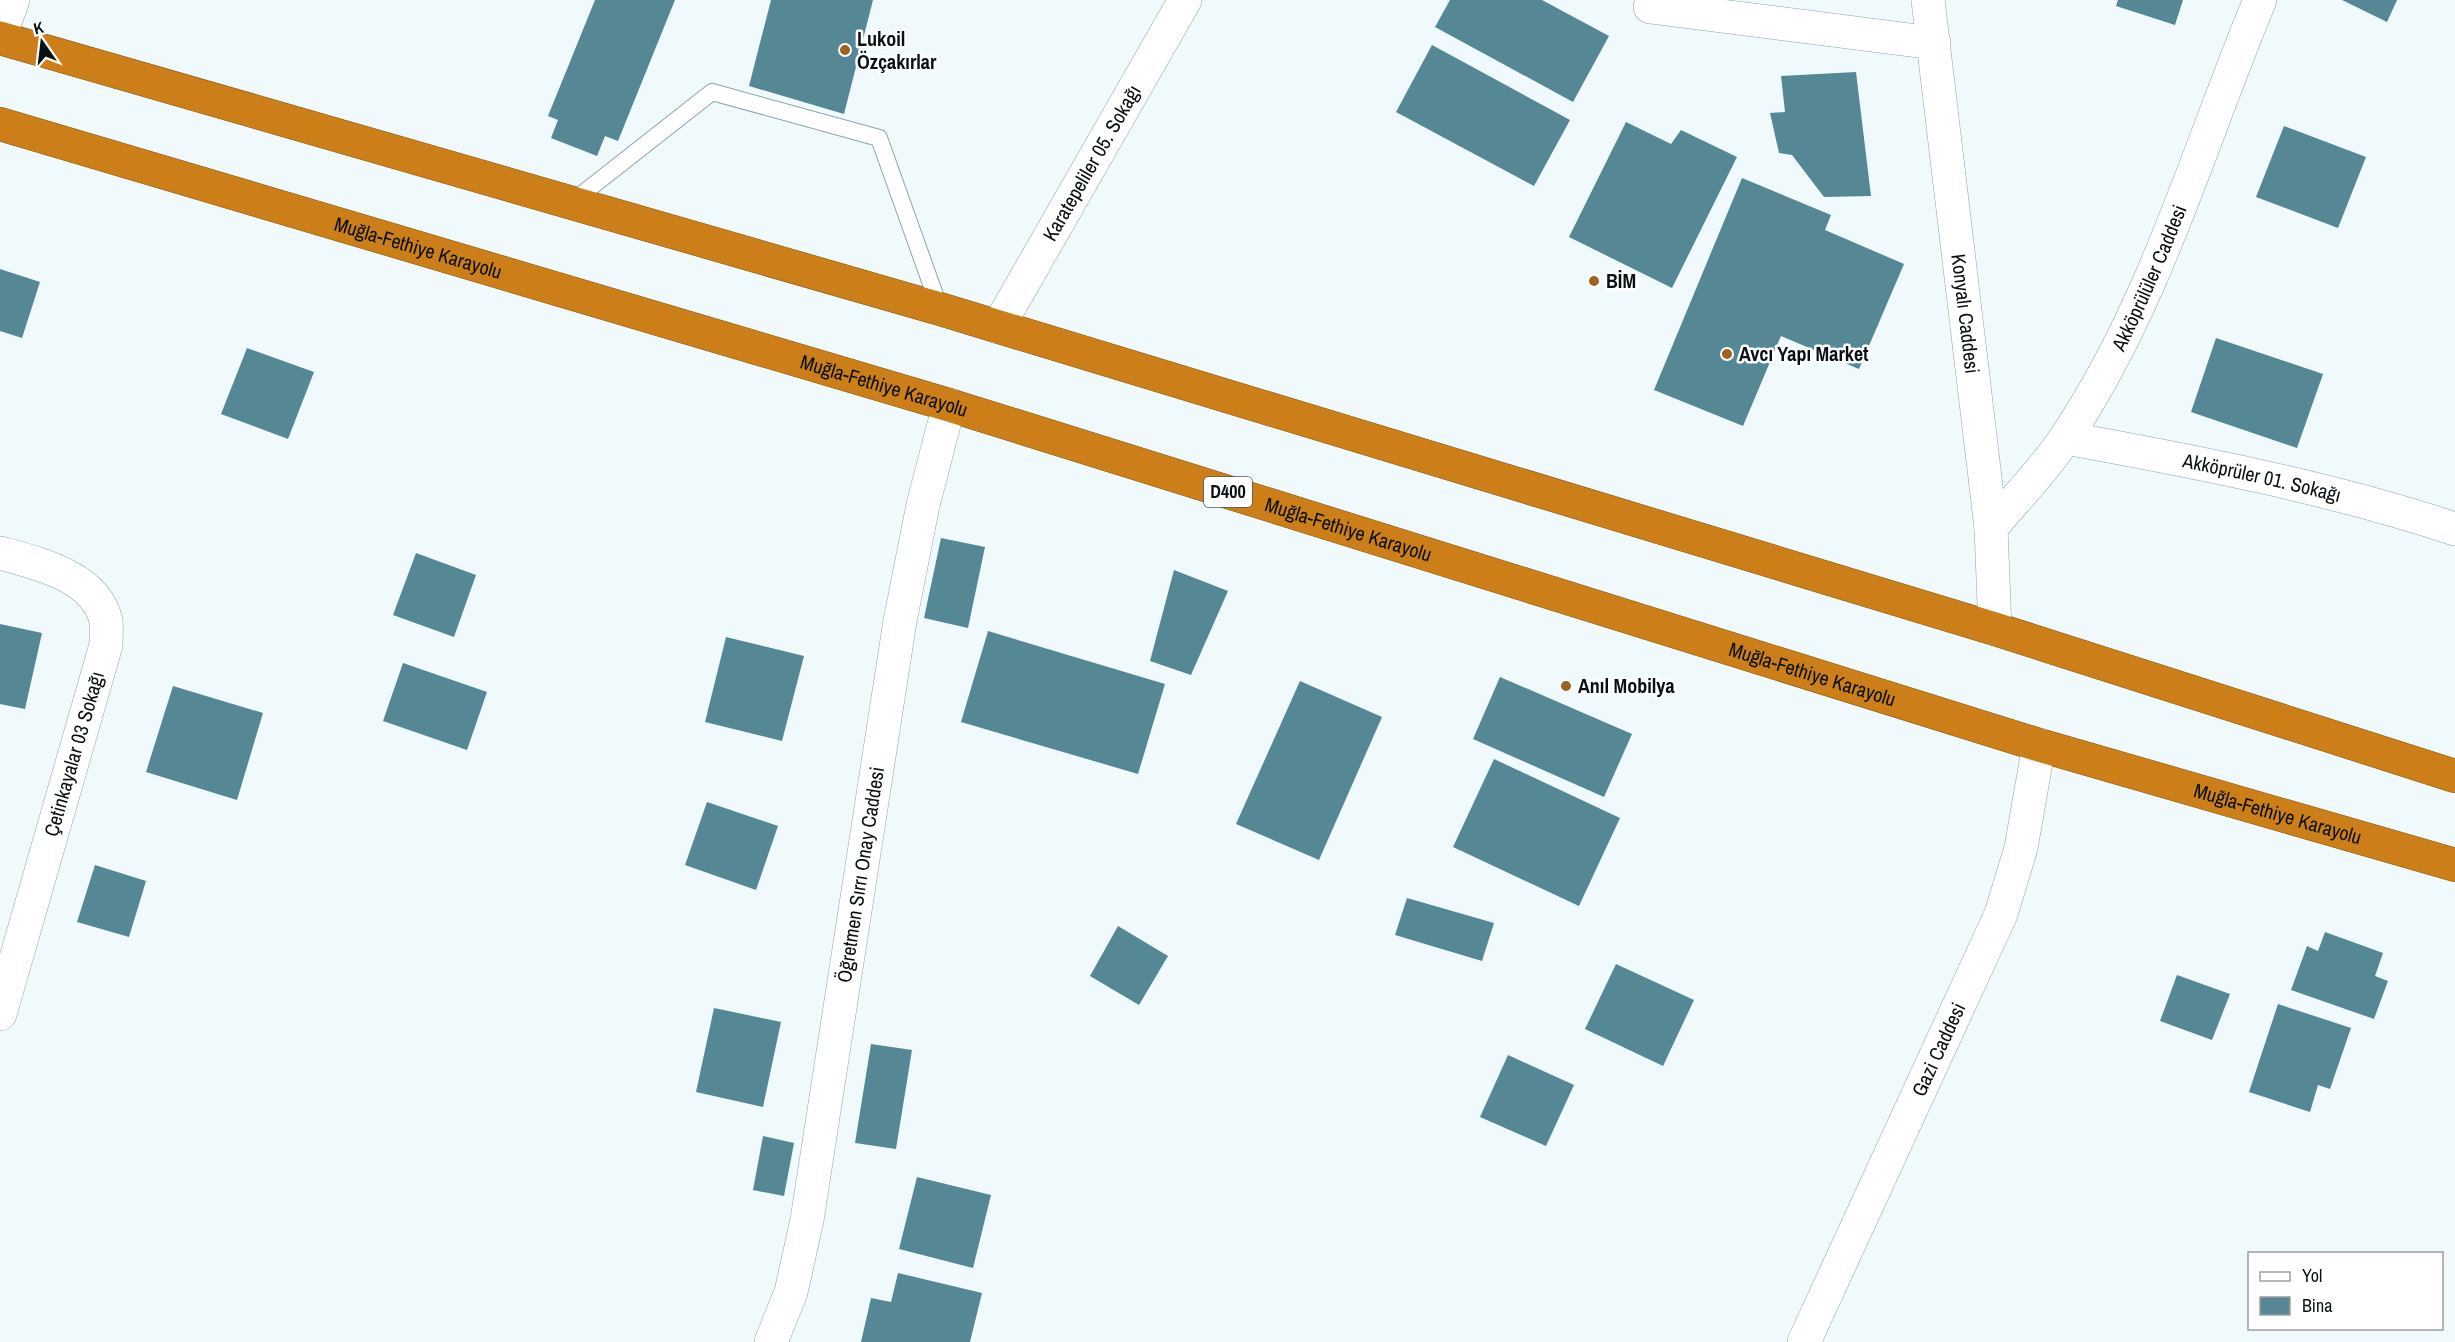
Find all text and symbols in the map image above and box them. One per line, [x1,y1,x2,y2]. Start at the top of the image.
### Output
north arrow [12,12,72,72]
text: K [31,16,46,39]
place label: Lukoil Özçakırlar [857,25,937,75]
marker: Lukoil Özçakırlar [838,43,852,57]
street label: Karatepeliler 05. Sokağı [1036,80,1147,246]
street label: Akköprülüler Caddesi [2104,201,2193,356]
street label: Muğla-Fethiye Karayolu [331,210,505,285]
street label: Konyalı Caddesi [1945,252,1986,375]
place label: BİM [1606,267,1636,294]
marker: BİM [1587,274,1601,288]
place label: Avcı Yapı Market [1739,340,1869,367]
marker: Avcı Yapı Market [1720,347,1734,361]
street label: Muğla-Fethiye Karayolu [797,348,971,423]
street label: Akköprüler 01. Sokağı [2180,446,2344,508]
road number: D400 [1204,477,1252,507]
street label: Muğla-Fethiye Karayolu [1262,490,1435,568]
street label: Muğla-Fethiye Karayolu [1726,635,1899,713]
street label: Çetinkayalar 03 Sokağı [37,668,110,840]
place label: Anıl Mobilya [1578,672,1675,699]
marker: Anıl Mobilya [1559,679,1573,693]
street label: Öğretmen Sırrı Onay Caddesi [830,765,890,984]
street label: Muğla-Fethiye Karayolu [2191,776,2365,850]
street label: Gazi Caddesi [1905,998,1971,1101]
legend [2248,1252,2443,1330]
text: Yol [2302,1263,2322,1288]
text: Bina [2302,1293,2332,1318]

